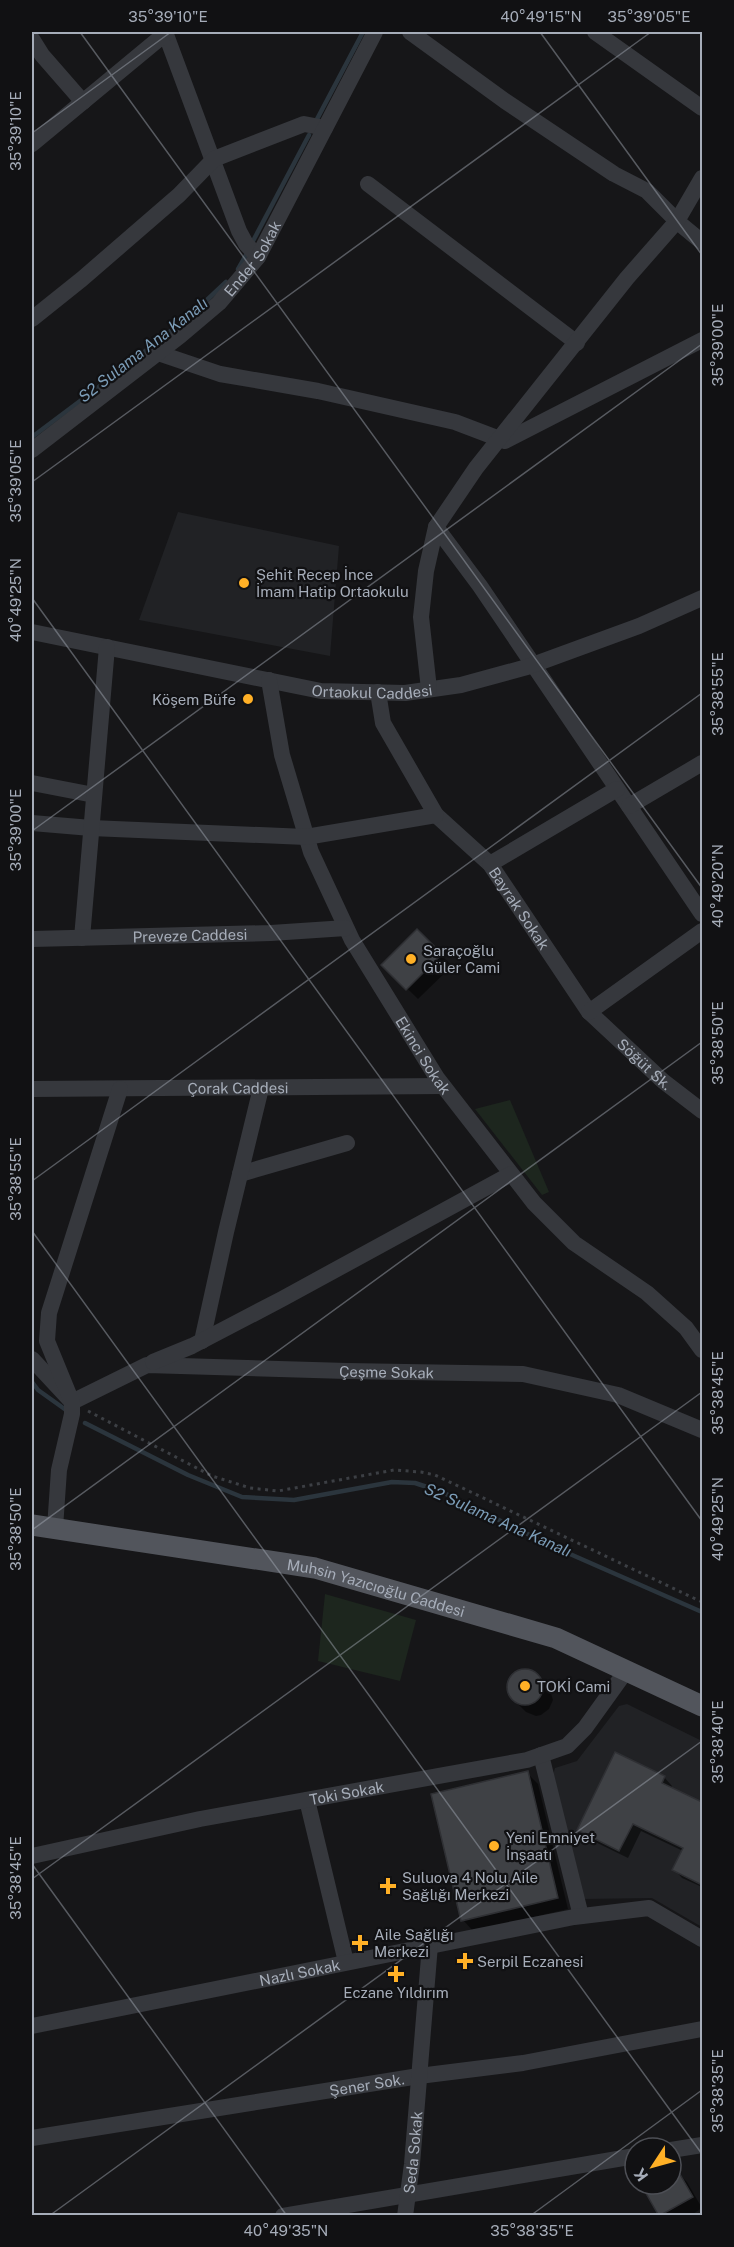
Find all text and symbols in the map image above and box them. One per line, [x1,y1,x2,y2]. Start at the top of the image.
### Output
text: 35°39'10"E [128,8,208,25]
text: 40°49'15"N [500,8,582,25]
text: 35°39'05"E [608,8,690,25]
text: 35°39'10"E [7,91,24,171]
street label: Ender Sokak [220,218,284,299]
water label: S2 Sulama Ana Kanalı [74,294,212,406]
text: 35°39'00"E [709,304,726,386]
text: 35°39'05"E [7,440,24,522]
text: 40°49'25"N [7,558,24,642]
place label: Şehit Recep İnce İmam Hatip Ortaokulu [256,565,409,600]
marker: Şehit Recep İnce İmam Hatip Ortaokulu [237,576,251,590]
text: 35°38'55"E [709,652,726,736]
street label: Ortaokul Caddesi [310,681,433,702]
place label: Köşem Büfe [152,691,236,708]
marker: Köşem Büfe [241,692,255,706]
text: 35°39'00"E [7,789,24,871]
text: 40°49'20"N [709,844,726,928]
street label: Bayrak Sokak [486,864,553,953]
street label: Preveze Caddesi [132,925,248,945]
place label: Saraçoğlu Güler Cami [423,942,500,976]
marker: Saraçoğlu Güler Cami [404,952,418,966]
text: 35°38'50"E [709,1001,726,1085]
street label: Ekinci Sokak [393,1013,455,1097]
street label: Söğüt Sk. [614,1035,675,1093]
street label: Çorak Caddesi [187,1079,289,1096]
text: 35°38'55"E [7,1137,24,1221]
text: 35°38'45"E [709,1351,726,1435]
street label: Çeşme Sokak [339,1362,434,1381]
text: 40°49'25"N [709,1477,726,1561]
water label: S2 Sulama Ana Kanalı [421,1479,575,1561]
text: 35°38'50"E [7,1487,24,1571]
street label: Muhsin Yazıcıoğlu Caddesi [286,1555,467,1620]
place label: TOKİ Cami [537,1677,610,1695]
marker: TOKİ Cami [518,1679,532,1693]
text: 35°38'40"E [709,1700,726,1784]
street label: Toki Sokak [308,1777,385,1808]
place label: Yeni Emniyet İnşaatı [506,1829,595,1863]
text: 35°38'45"E [7,1836,24,1920]
marker: Yeni Emniyet İnşaatı [487,1839,501,1853]
place label: Suluova 4 Nolu Aile Sağlığı Merkezi [402,1869,538,1903]
marker: Suluova 4 Nolu Aile Sağlığı Merkezi [379,1877,397,1895]
place label: Aile Sağlığı Merkezi [374,1926,453,1960]
marker: Aile Sağlığı Merkezi [351,1934,369,1952]
place label: Serpil Eczanesi [477,1953,584,1970]
marker: Serpil Eczanesi [458,1954,472,1968]
street label: Nazlı Sokak [258,1956,342,1989]
marker: Eczane Yıldırım [389,1967,403,1981]
place label: Eczane Yıldırım [343,1984,449,2001]
text: 35°38'35"E [709,2049,726,2133]
street label: Şener Sok. [328,2070,405,2099]
street label: Seda Sokak [400,2110,425,2195]
north arrow [623,2136,683,2196]
text: K [630,2164,652,2185]
text: 40°49'35"N [244,2222,328,2239]
text: 35°38'35"E [490,2222,574,2239]

